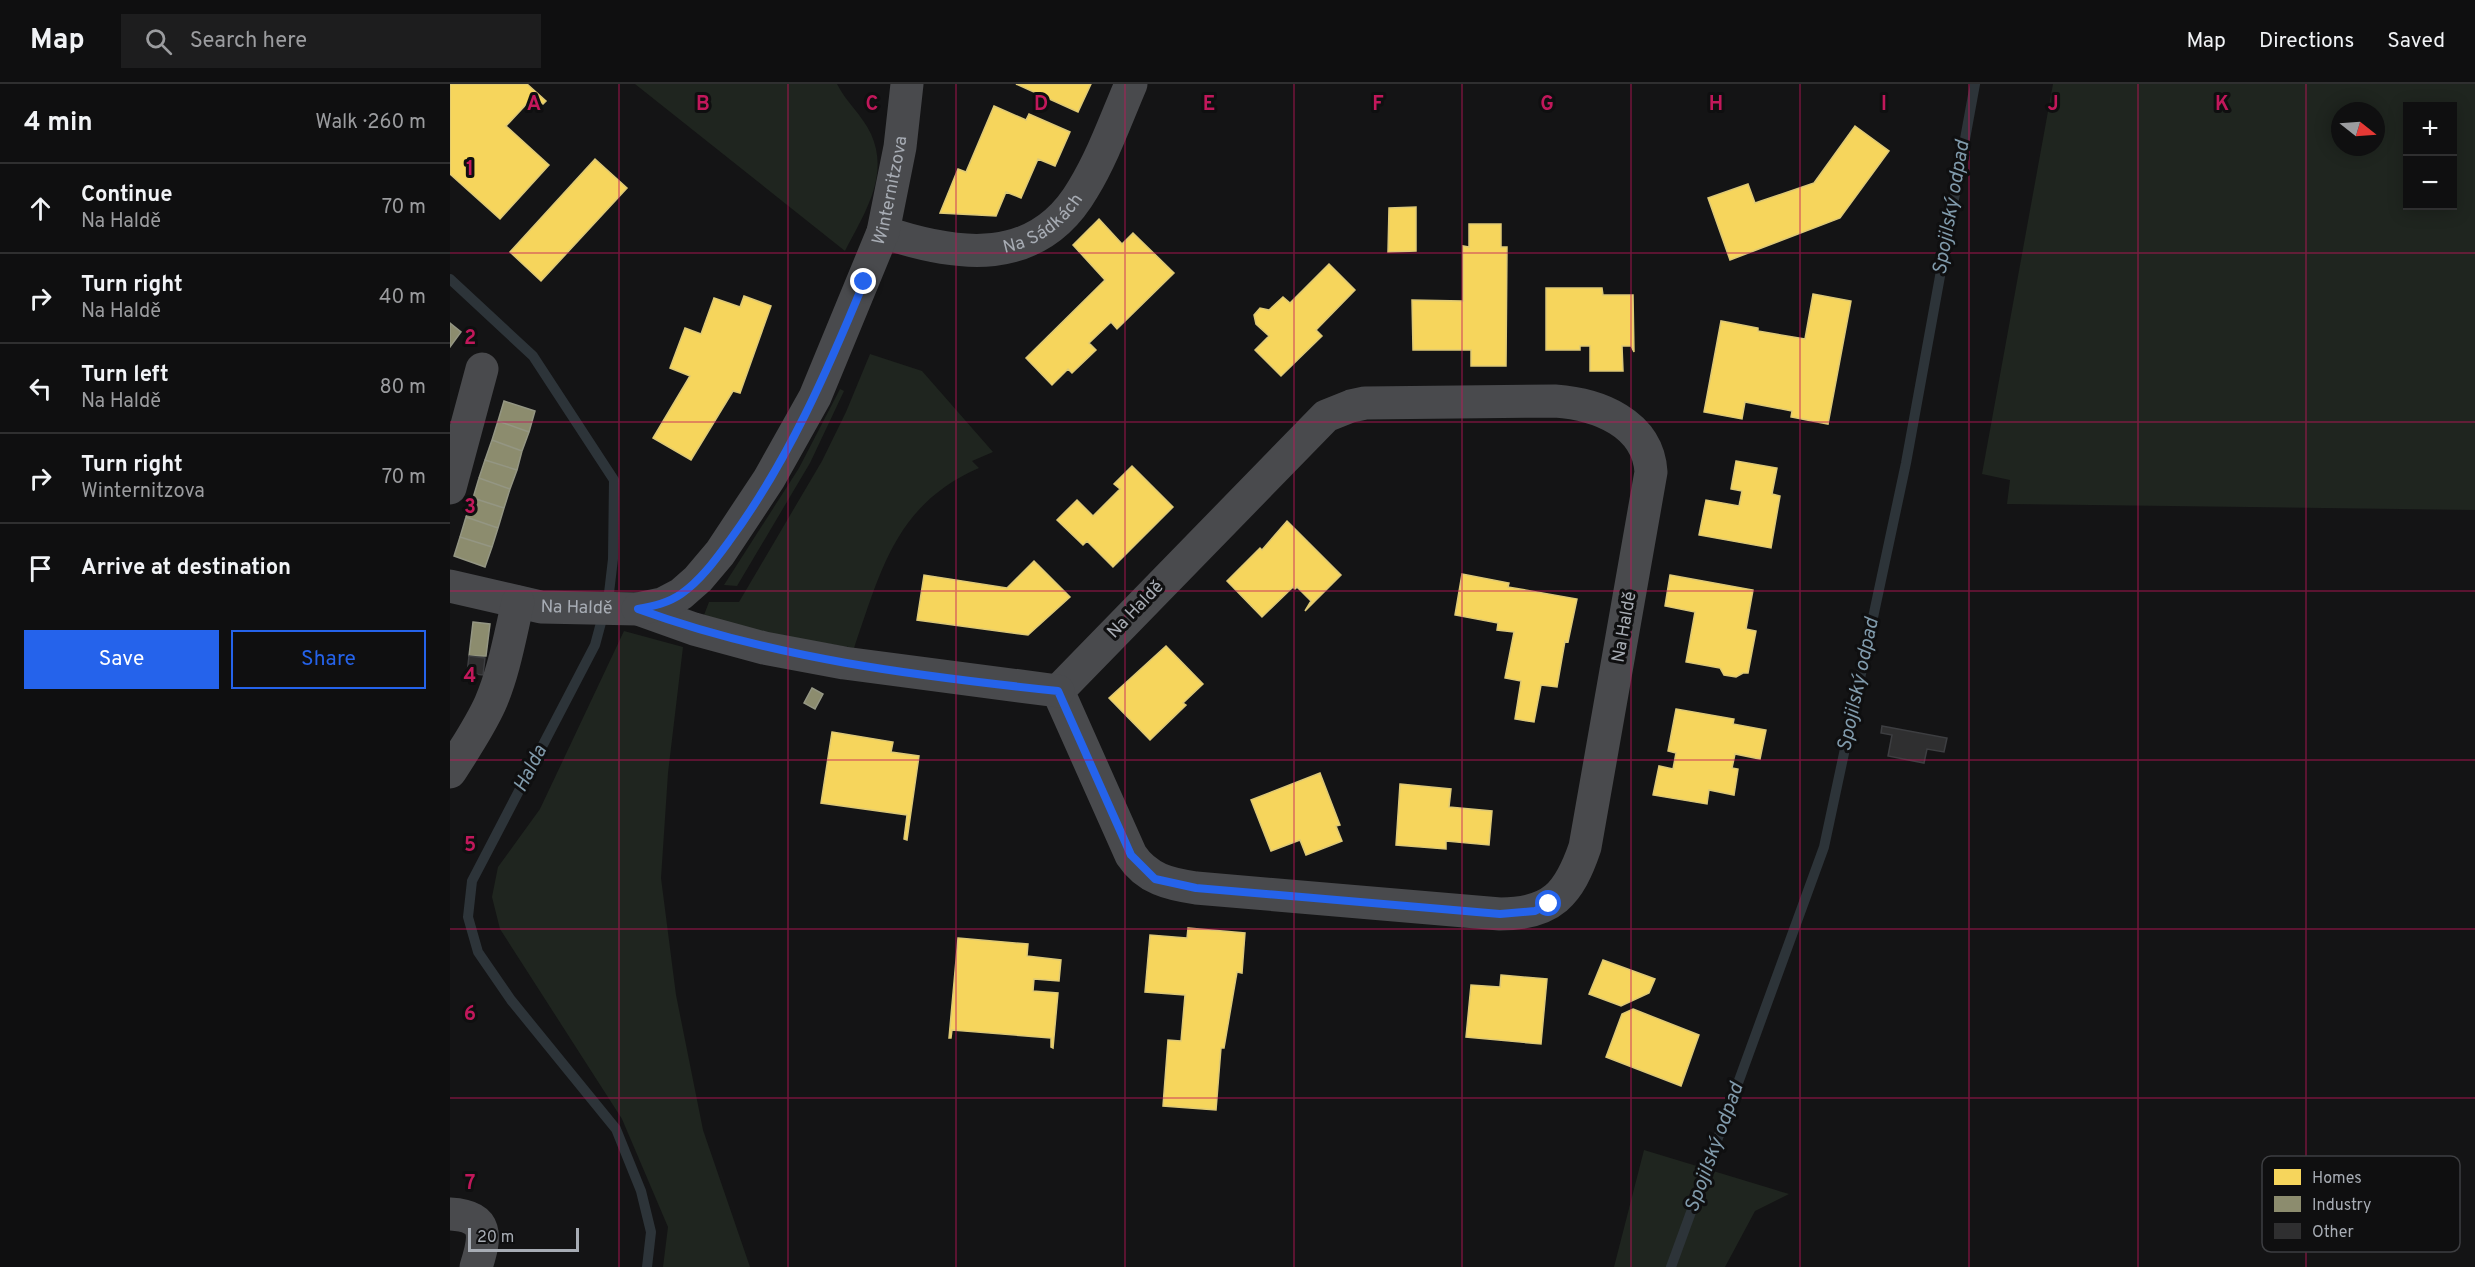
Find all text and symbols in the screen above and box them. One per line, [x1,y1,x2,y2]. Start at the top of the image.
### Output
search box [121,14,541,68]
text: Map [30,23,85,59]
icon: search [142,25,175,58]
text: Search here [190,28,307,55]
text: Map [2186,28,2226,55]
text: Directions [2259,28,2354,55]
text: Saved [2387,28,2445,55]
text: A [527,92,541,118]
text: B [696,92,710,118]
text: C [866,92,878,118]
text: D [1034,92,1048,118]
text: E [1203,92,1215,118]
text: F [1372,92,1384,118]
text: G [1540,92,1554,118]
text: H [1709,92,1723,118]
text: I [1881,92,1887,118]
text: J [2047,92,2059,118]
text: K [2215,92,2229,118]
north arrow [2331,102,2385,156]
map controls [2403,102,2457,210]
button: + [2403,102,2457,156]
text: 4 min [24,107,93,140]
text: Walk · 260 m [315,110,426,136]
street label: Winternitzova [867,135,913,249]
water label: Spojilský odpad [1927,138,1977,277]
button: − [2403,156,2457,210]
text: 1 [466,157,474,183]
text: Continue [81,182,172,209]
street label: Na Sádkách [1001,189,1088,259]
icon: ahead [24,192,57,225]
text: 70 m [382,195,426,221]
text: Na Haldě [81,209,161,235]
route end [850,268,876,294]
text: Turn right [81,272,183,299]
icon: right [24,282,57,315]
text: 40 m [379,285,426,311]
text: Na Haldě [81,299,161,325]
text: 2 [464,326,476,352]
text: Turn left [81,362,169,389]
icon: left [24,372,57,405]
text: 80 m [380,375,426,401]
text: Na Haldě [81,389,161,415]
text: Turn right [81,452,183,479]
icon: right [24,462,57,495]
text: 70 m [382,465,426,491]
text: Winternitzova [81,479,205,505]
text: 3 [464,495,476,521]
icon: arrive [24,552,57,585]
text: Arrive at destination [81,555,291,582]
street label: Na Haldě [1103,576,1169,644]
street label: Na Haldě [1607,590,1643,664]
street label: Na Haldě [540,595,613,620]
water label: Spojilský odpad [1832,615,1886,754]
button: Save [24,630,219,689]
button: Share [231,630,426,689]
text: 4 [464,664,476,690]
water label: Halda [508,740,554,797]
text: 5 [464,833,476,859]
route start [1535,890,1561,916]
text: 6 [464,1002,476,1028]
water label: Spojilský odpad [1680,1079,1751,1216]
legend [2262,1156,2460,1252]
text: Homes [2312,1169,2362,1189]
text: 7 [465,1171,475,1197]
text: Industry [2312,1196,2371,1216]
text: Other [2312,1223,2354,1243]
scale bar [468,1225,579,1252]
text: 20 m [477,1228,514,1248]

